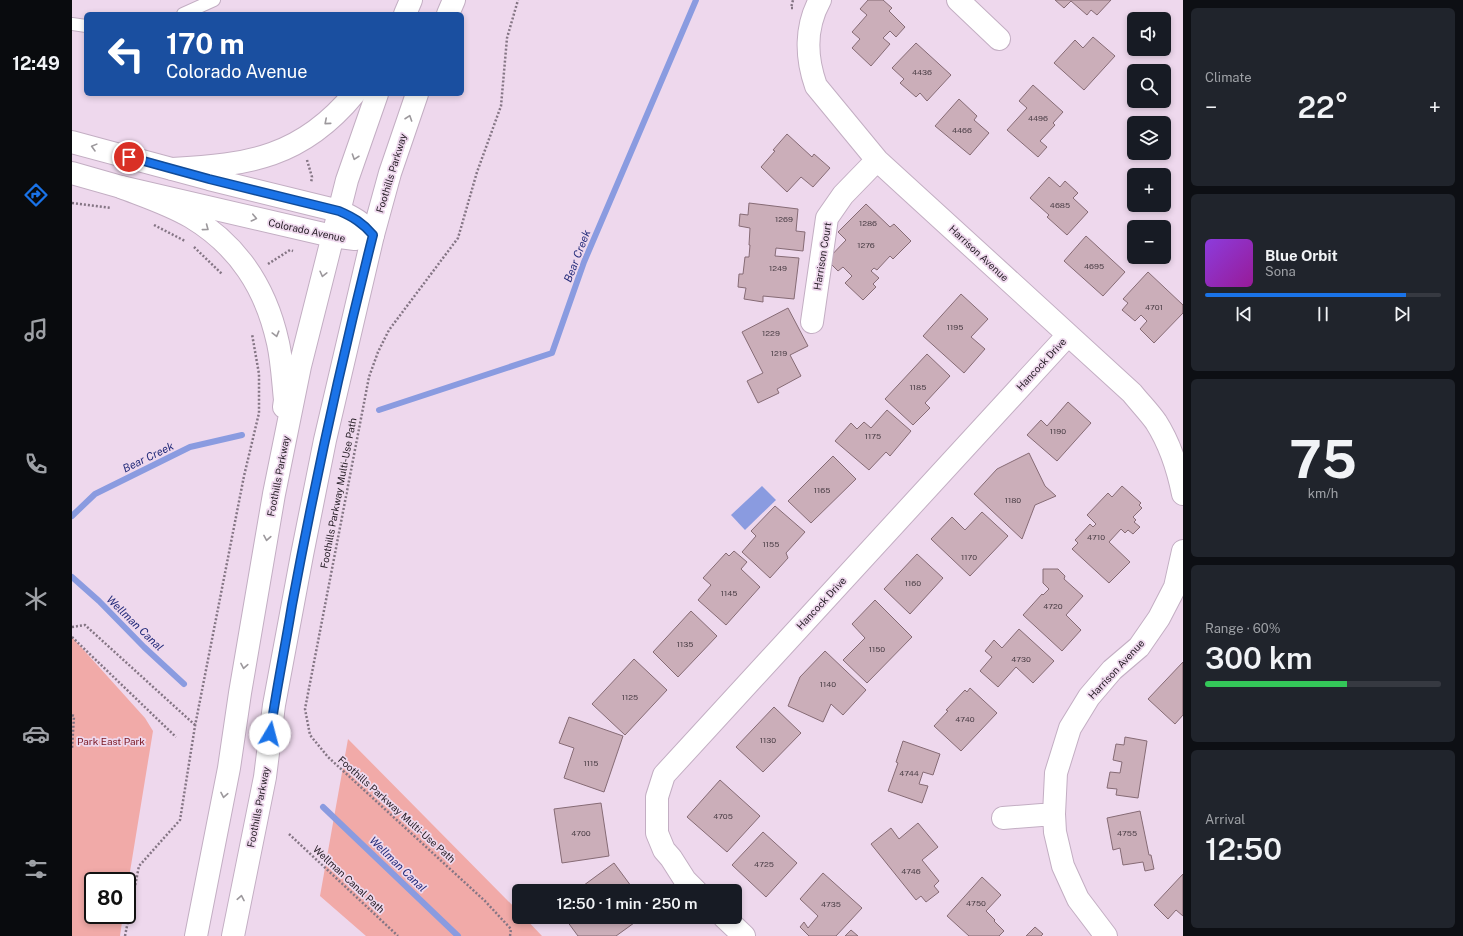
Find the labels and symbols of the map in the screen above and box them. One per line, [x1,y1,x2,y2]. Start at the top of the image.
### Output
house number: 4436 [912,67,932,77]
house number: 4496 [1028,113,1048,123]
one-way arrow [404,114,413,121]
one-way arrow [324,117,331,124]
house number: 4466 [952,125,972,135]
street label: Foothills Parkway [373,131,409,214]
pin [112,140,146,174]
one-way arrow [90,144,97,152]
one-way arrow [351,154,360,161]
house number: 4685 [1050,200,1070,210]
one-way arrow [251,213,258,222]
house number: 1269 [775,214,793,224]
street label: Colorado Avenue [267,216,347,244]
house number: 1286 [859,218,877,228]
street label: Harrison Court [811,221,833,291]
street label: Harrison Avenue [947,222,1011,284]
one-way arrow [202,223,209,230]
water label: Bear Creek [562,228,592,284]
house number: 1276 [857,240,875,250]
house number: 4695 [1084,261,1104,271]
house number: 1249 [769,263,787,273]
one-way arrow [319,270,328,277]
house number: 4701 [1145,302,1163,312]
house number: 1195 [947,322,963,332]
house number: 1229 [762,328,780,338]
one-way arrow [271,330,280,337]
street label: Hancock Drive [1014,335,1069,393]
house number: 1219 [771,348,787,358]
house number: 1185 [910,382,926,392]
street label: Foothills Parkway Multi-Use Path [317,416,359,569]
house number: 1190 [1050,426,1066,436]
house number: 1175 [865,431,881,441]
street label: Foothills Parkway [264,434,292,517]
water label: Bear Creek [121,440,175,474]
house number: 1165 [814,485,830,495]
house number: 1180 [1005,495,1021,505]
house number: 4710 [1087,532,1105,542]
one-way arrow [263,535,271,541]
house number: 1155 [763,539,779,549]
house number: 1170 [961,552,977,562]
street label: Hancock Drive [794,574,849,632]
house number: 1160 [905,578,921,588]
house number: 1145 [721,588,737,598]
water label: Wellman Canal [104,593,166,653]
house number: 4720 [1043,601,1063,611]
street label: Harrison Avenue [1085,637,1147,701]
house number: 1135 [677,639,693,649]
house number: 1150 [869,644,885,654]
house number: 4730 [1011,654,1031,664]
one-way arrow [241,663,249,669]
house number: 1140 [820,679,836,689]
house number: 1125 [622,692,638,702]
position arrow [249,713,291,755]
house number: 4740 [955,714,975,724]
park label: Park East Park [77,735,145,747]
house number: 1130 [760,735,776,745]
street label: Foothills Parkway Multi-Use Path [336,753,458,865]
house number: 1115 [584,758,598,768]
street label: Foothills Parkway [244,765,272,848]
house number: 4744 [899,768,919,778]
one-way arrow [221,791,229,798]
house number: 4705 [713,811,733,821]
house number: 4700 [571,828,591,838]
house number: 4755 [1117,828,1137,838]
water label: Wellman Canal [367,834,429,894]
street label: Wellman Canal Path [311,843,387,915]
house number: 4725 [754,859,774,869]
house number: 4746 [901,866,921,876]
speed limit sign: 80 [84,872,136,924]
one-way arrow [236,895,245,901]
house number: 4750 [966,898,986,908]
house number: 4735 [821,899,841,909]

